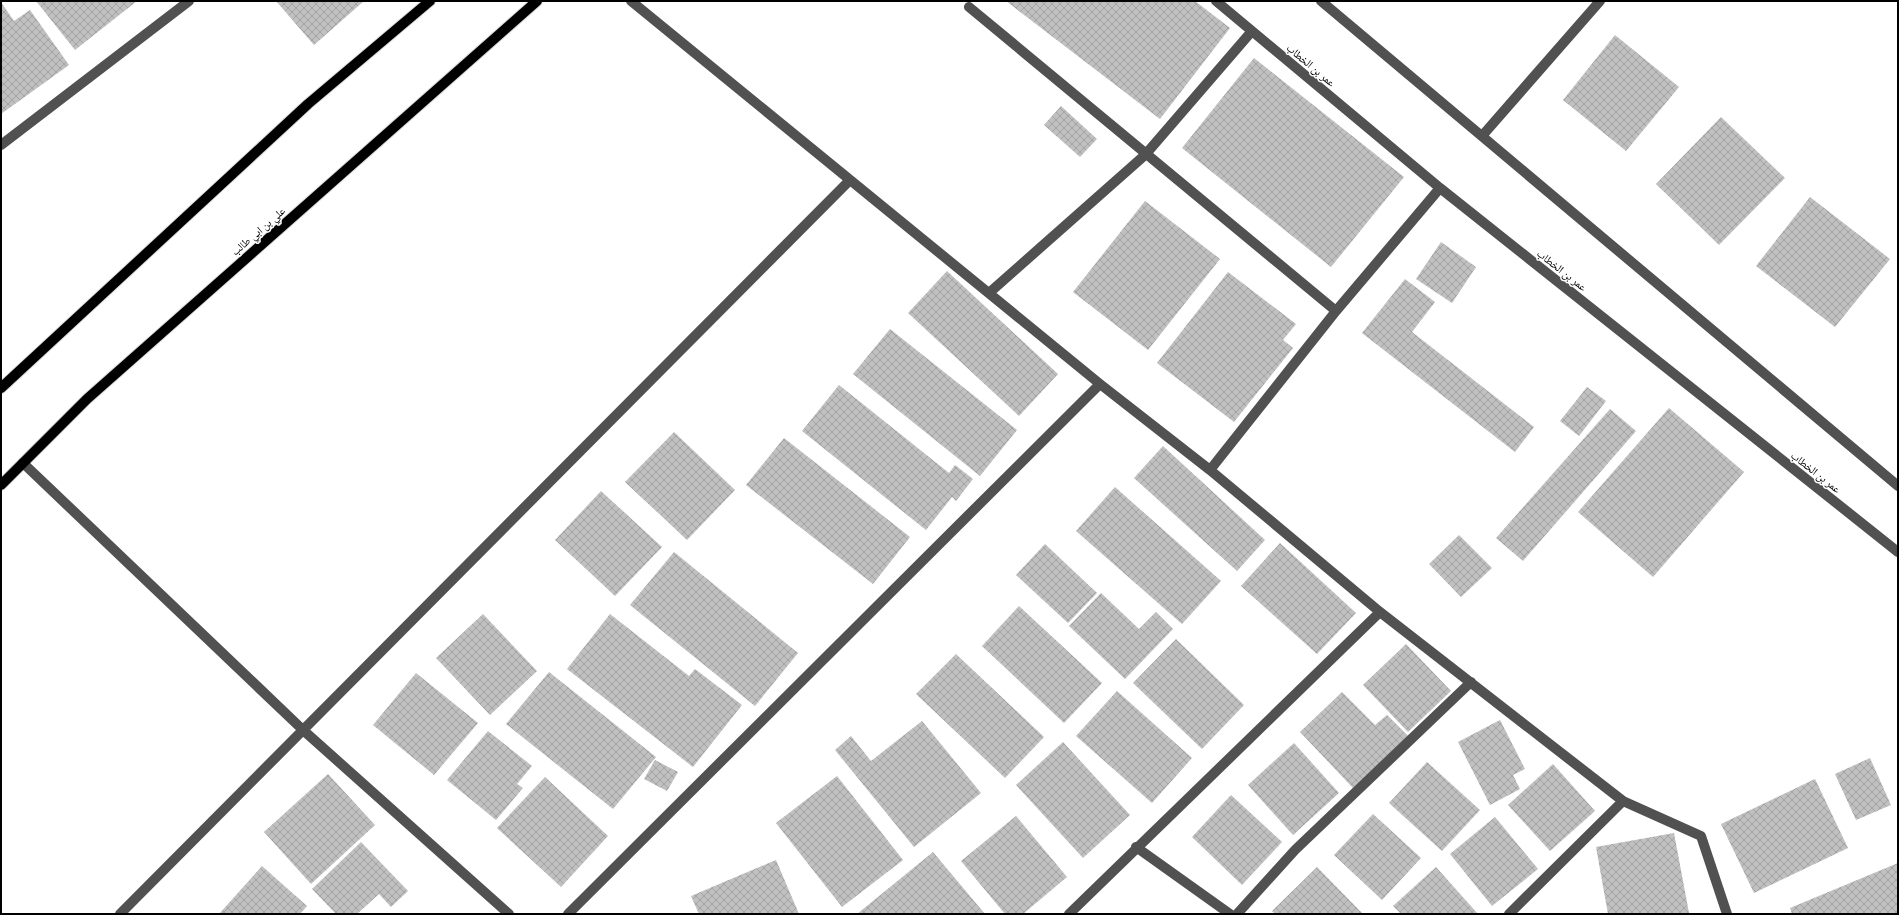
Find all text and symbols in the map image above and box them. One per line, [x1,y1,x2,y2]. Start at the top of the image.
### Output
street label: عمر بن الخطاب [1284,41,1338,90]
street label: علي بن ابي طالب [229,204,290,260]
street label: عمر بن الخطاب [1534,247,1589,294]
street label: عمر بن الخطاب [1788,449,1843,496]

